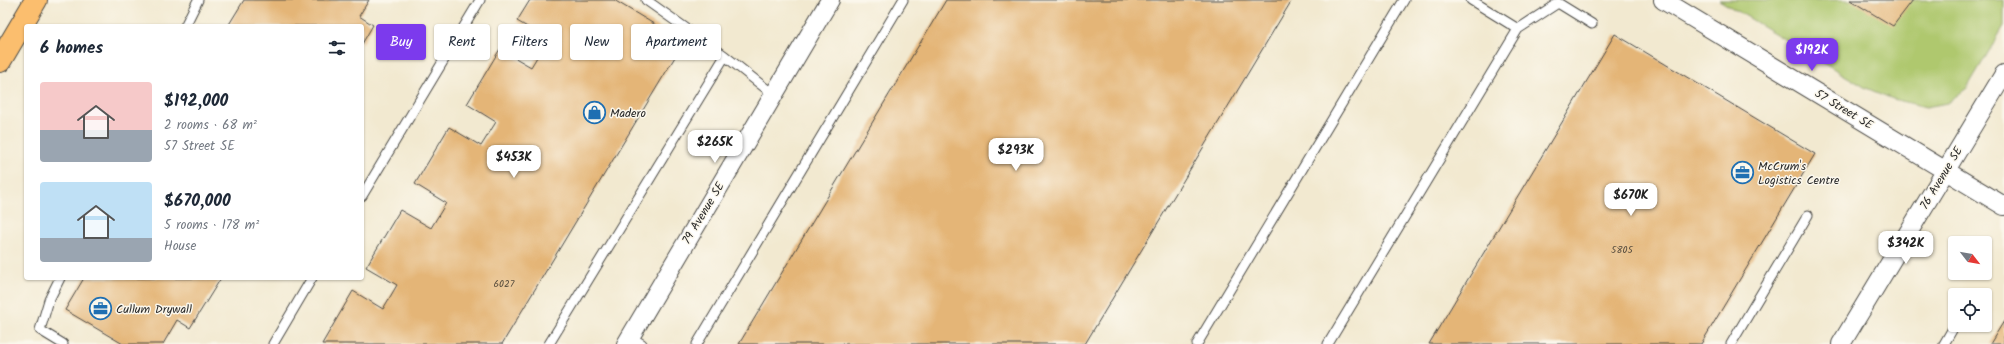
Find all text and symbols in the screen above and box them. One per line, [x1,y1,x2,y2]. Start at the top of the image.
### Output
chip: Buy [376,24,426,60]
chip: Rent [434,24,490,60]
chip: Filters [498,24,562,60]
chip: New [570,24,623,60]
chip: Apartment [631,24,721,60]
text: 6 homes [40,35,103,62]
icon: filters [326,37,348,59]
pin: $192K [1784,38,1840,72]
text: $192K [1795,40,1829,61]
street label: 57 Street SE [1811,84,1878,135]
text: $192,000 [164,88,228,115]
icon: home [72,98,120,146]
shop icon: Madero [581,100,607,126]
place label: Madero [610,104,646,123]
text: 2 rooms · 68 m² [164,115,257,136]
pin: $265K [687,130,743,164]
text: $265K [697,132,733,153]
text: 57 Street SE [164,136,235,157]
pin: $293K [988,138,1044,172]
text: $293K [998,140,1034,161]
street label: 76 Avenue SE [1915,142,1968,213]
pin: $453K [486,145,542,179]
text: $453K [496,147,532,168]
place label: McCrum's Logistics Centre [1758,157,1840,190]
office icon: McCrum's Logistics Centre [1730,160,1756,186]
street label: 79 Avenue SE [677,178,730,248]
pin: $670K [1603,183,1659,217]
text: $670K [1613,185,1649,206]
text: $670,000 [164,188,231,215]
icon: home [72,198,120,246]
text: 5 rooms · 178 m² [164,215,259,236]
pin: $342K [1878,231,1934,265]
text: $342K [1887,233,1925,254]
text: House [164,236,196,257]
north arrow [1948,236,1992,280]
map controls [1948,236,1992,332]
house number: 5805 [1611,242,1634,258]
house number: 6027 [494,276,515,292]
button: locate [1948,288,1992,332]
office icon: Cullum Drywall [88,296,114,322]
place label: Cullum Drywall [116,300,192,319]

